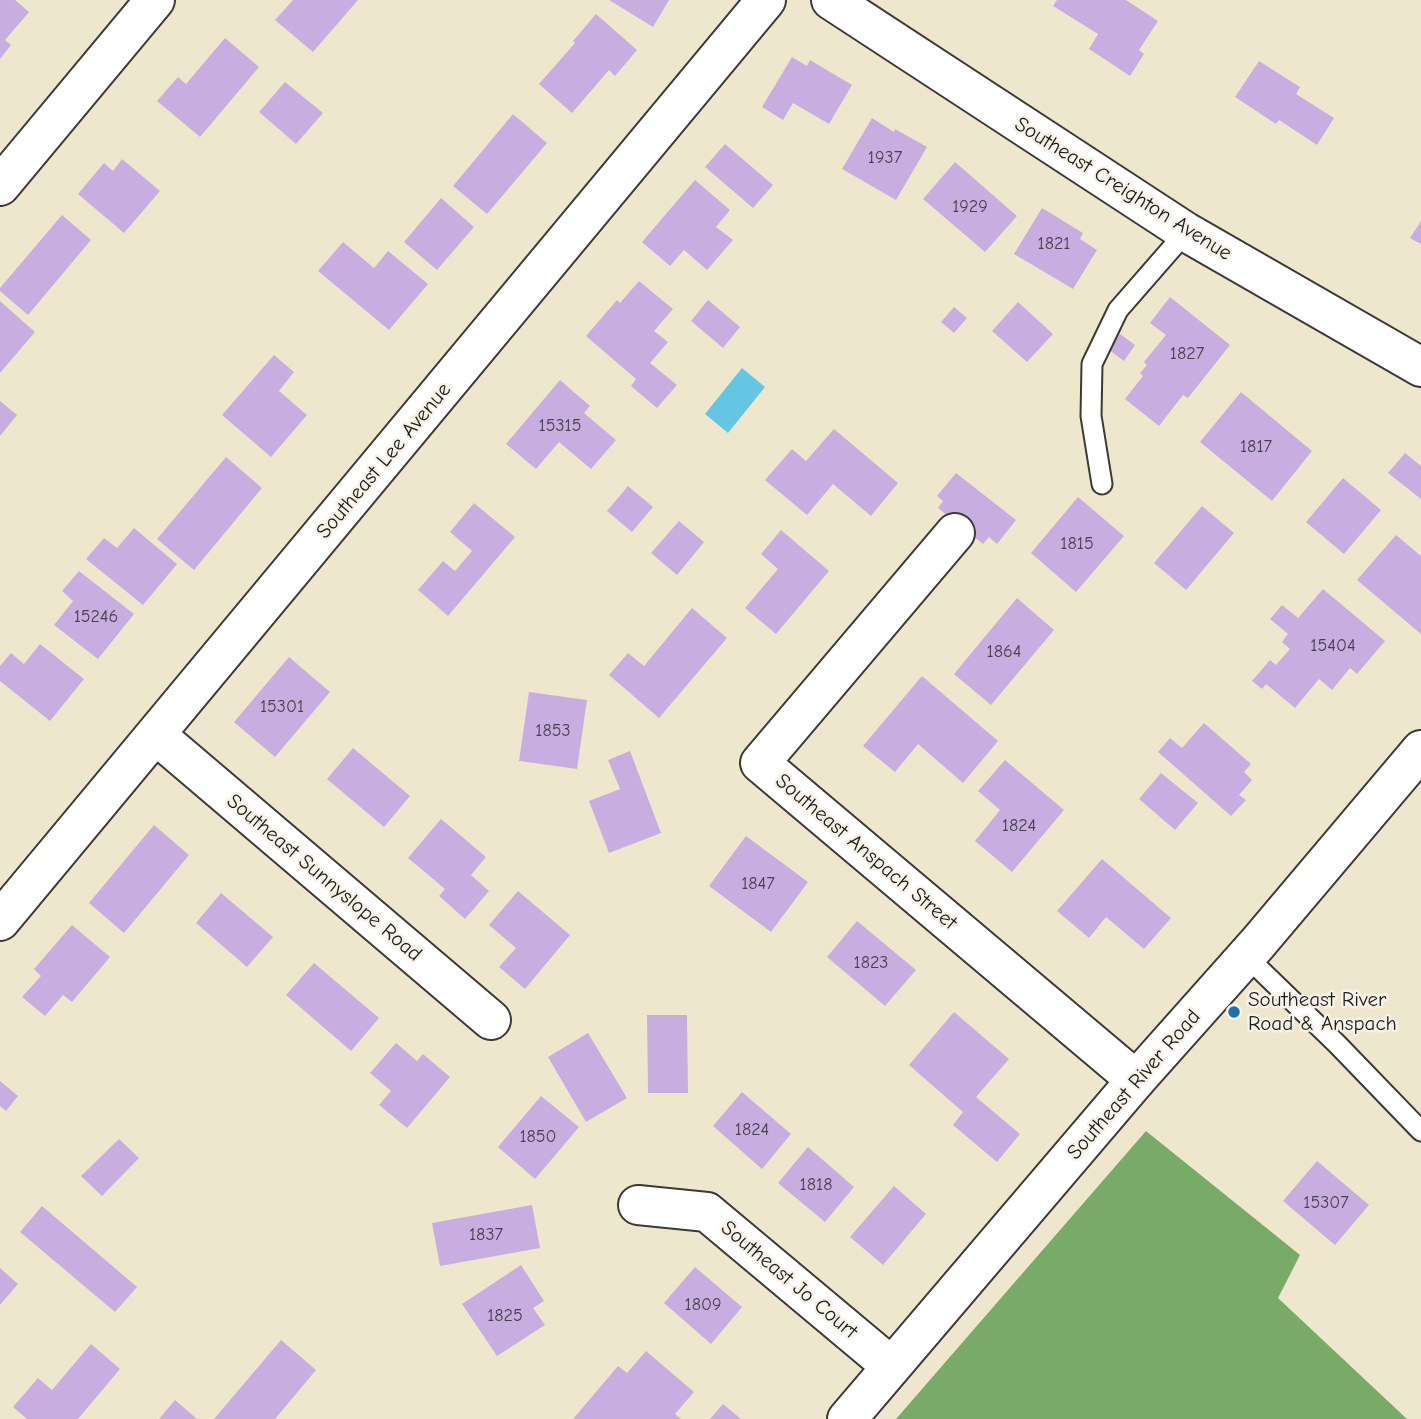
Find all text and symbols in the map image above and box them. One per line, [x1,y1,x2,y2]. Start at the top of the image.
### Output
street label: Southeast Creighton Avenue [1010,112,1236,266]
house number: 1937 [868,147,902,169]
house number: 1929 [952,196,988,218]
house number: 1821 [1038,233,1070,255]
house number: 1827 [1170,343,1204,365]
street label: Southeast Lee Avenue [311,378,457,544]
house number: 15315 [539,415,581,437]
house number: 1817 [1240,436,1272,458]
house number: 1815 [1060,533,1094,555]
house number: 15246 [74,606,118,628]
house number: 15404 [1310,635,1356,657]
house number: 1864 [987,641,1021,663]
house number: 15301 [260,696,304,718]
house number: 1853 [535,720,571,742]
street label: Southeast Anspach Street [770,769,962,935]
street label: Southeast Sunnyslope Road [221,789,427,967]
house number: 1824 [1002,815,1036,837]
house number: 1847 [741,873,775,895]
house number: 1823 [854,952,888,974]
place label: Southeast River Road & Anspach [1248,987,1397,1037]
marker: Southeast River Road & Anspach [1226,1004,1242,1020]
street label: Southeast River Road [1062,1005,1206,1165]
house number: 1824 [735,1119,769,1141]
house number: 1850 [519,1126,557,1148]
house number: 1818 [800,1174,832,1196]
house number: 15307 [1303,1192,1349,1214]
street label: Southeast Jo Court [716,1216,862,1344]
house number: 1837 [469,1224,503,1246]
house number: 1809 [685,1294,721,1316]
house number: 1825 [487,1305,523,1327]

